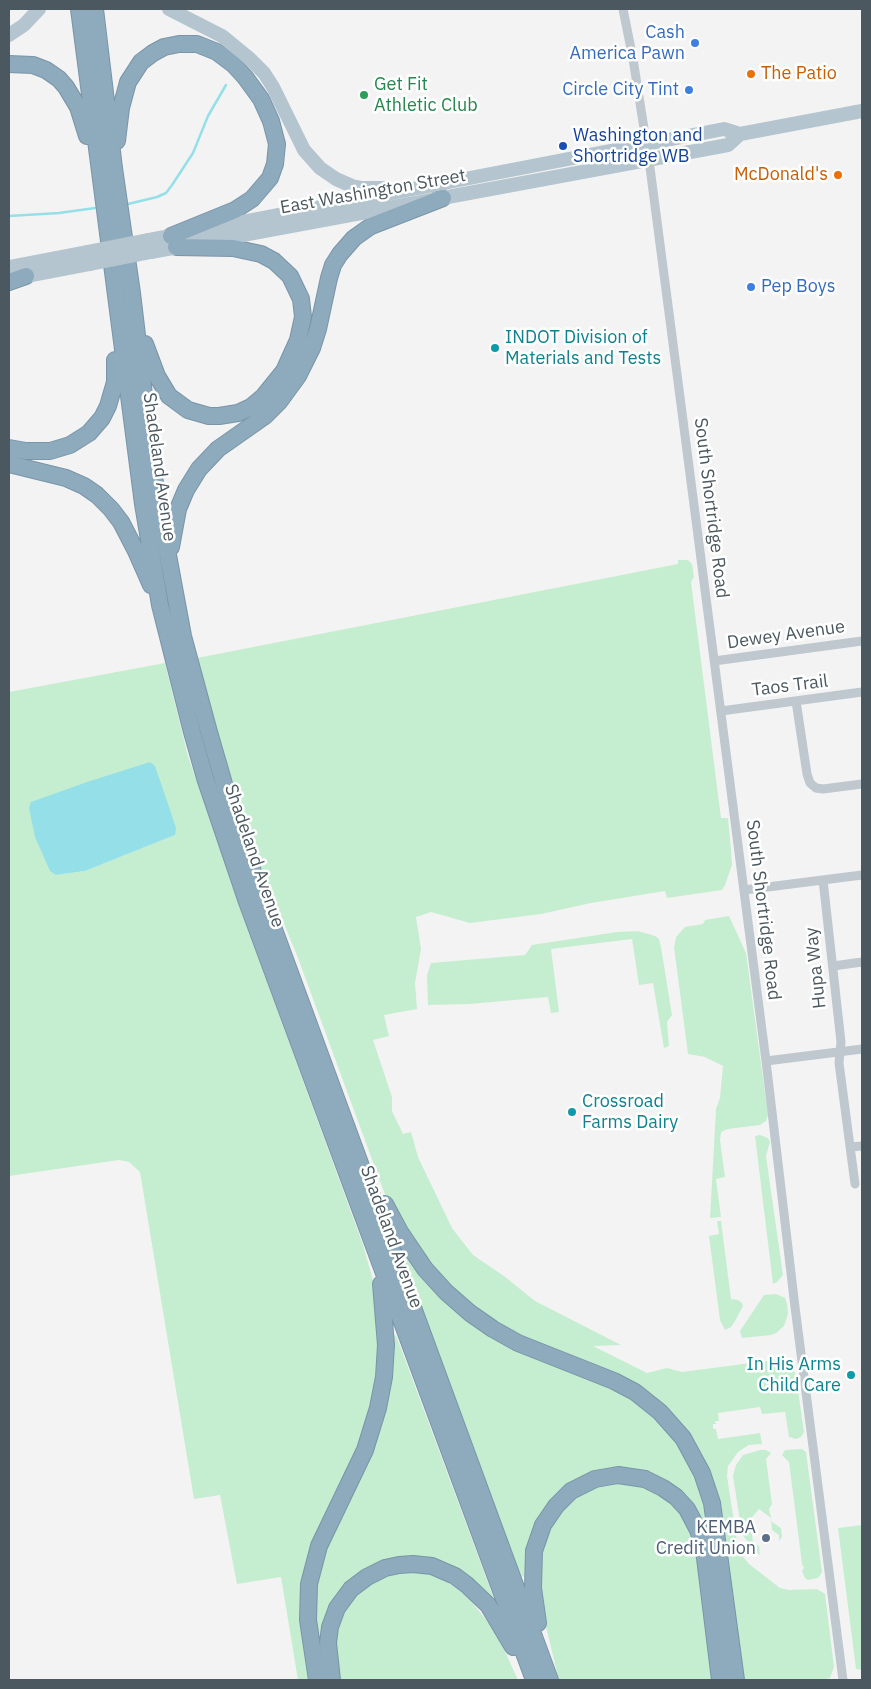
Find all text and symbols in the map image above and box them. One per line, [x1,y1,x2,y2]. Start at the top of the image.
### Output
place label: Cash America Pawn [570,22,685,64]
marker: Cash America Pawn [689,37,701,49]
place label: The Patio [761,63,837,85]
marker: The Patio [745,68,757,80]
place label: Get Fit Athletic Club [374,74,478,116]
place label: Circle City Tint [562,79,679,101]
marker: Circle City Tint [683,84,695,96]
marker: Get Fit Athletic Club [358,89,370,101]
place label: Washington and Shortridge WB [573,125,703,168]
marker: Washington and Shortridge WB [557,140,569,152]
place label: McDonald's [734,164,828,186]
street label: East Washington Street [278,165,468,219]
marker: McDonald's [832,169,844,181]
place label: Pep Boys [761,276,836,298]
marker: Pep Boys [745,281,757,293]
place label: INDOT Division of Materials and Tests [505,327,661,369]
marker: INDOT Division of Materials and Tests [489,342,501,354]
street label: Shadeland Avenue [138,391,180,543]
street label: South Shortridge Road [689,416,733,600]
street label: Dewey Avenue [726,616,846,654]
street label: Taos Trail [751,671,829,701]
street label: Shadeland Avenue [219,782,289,930]
street label: South Shortridge Road [741,818,785,1002]
street label: Hupa Way [801,926,831,1010]
place label: Crossroad Farms Dairy [582,1091,678,1134]
marker: Crossroad Farms Dairy [566,1106,578,1118]
street label: Shadeland Avenue [355,1163,427,1311]
place label: In His Arms Child Care [746,1354,841,1396]
marker: In His Arms Child Care [845,1369,857,1381]
place label: KEMBA Credit Union [656,1517,756,1560]
marker: KEMBA Credit Union [760,1532,772,1544]

